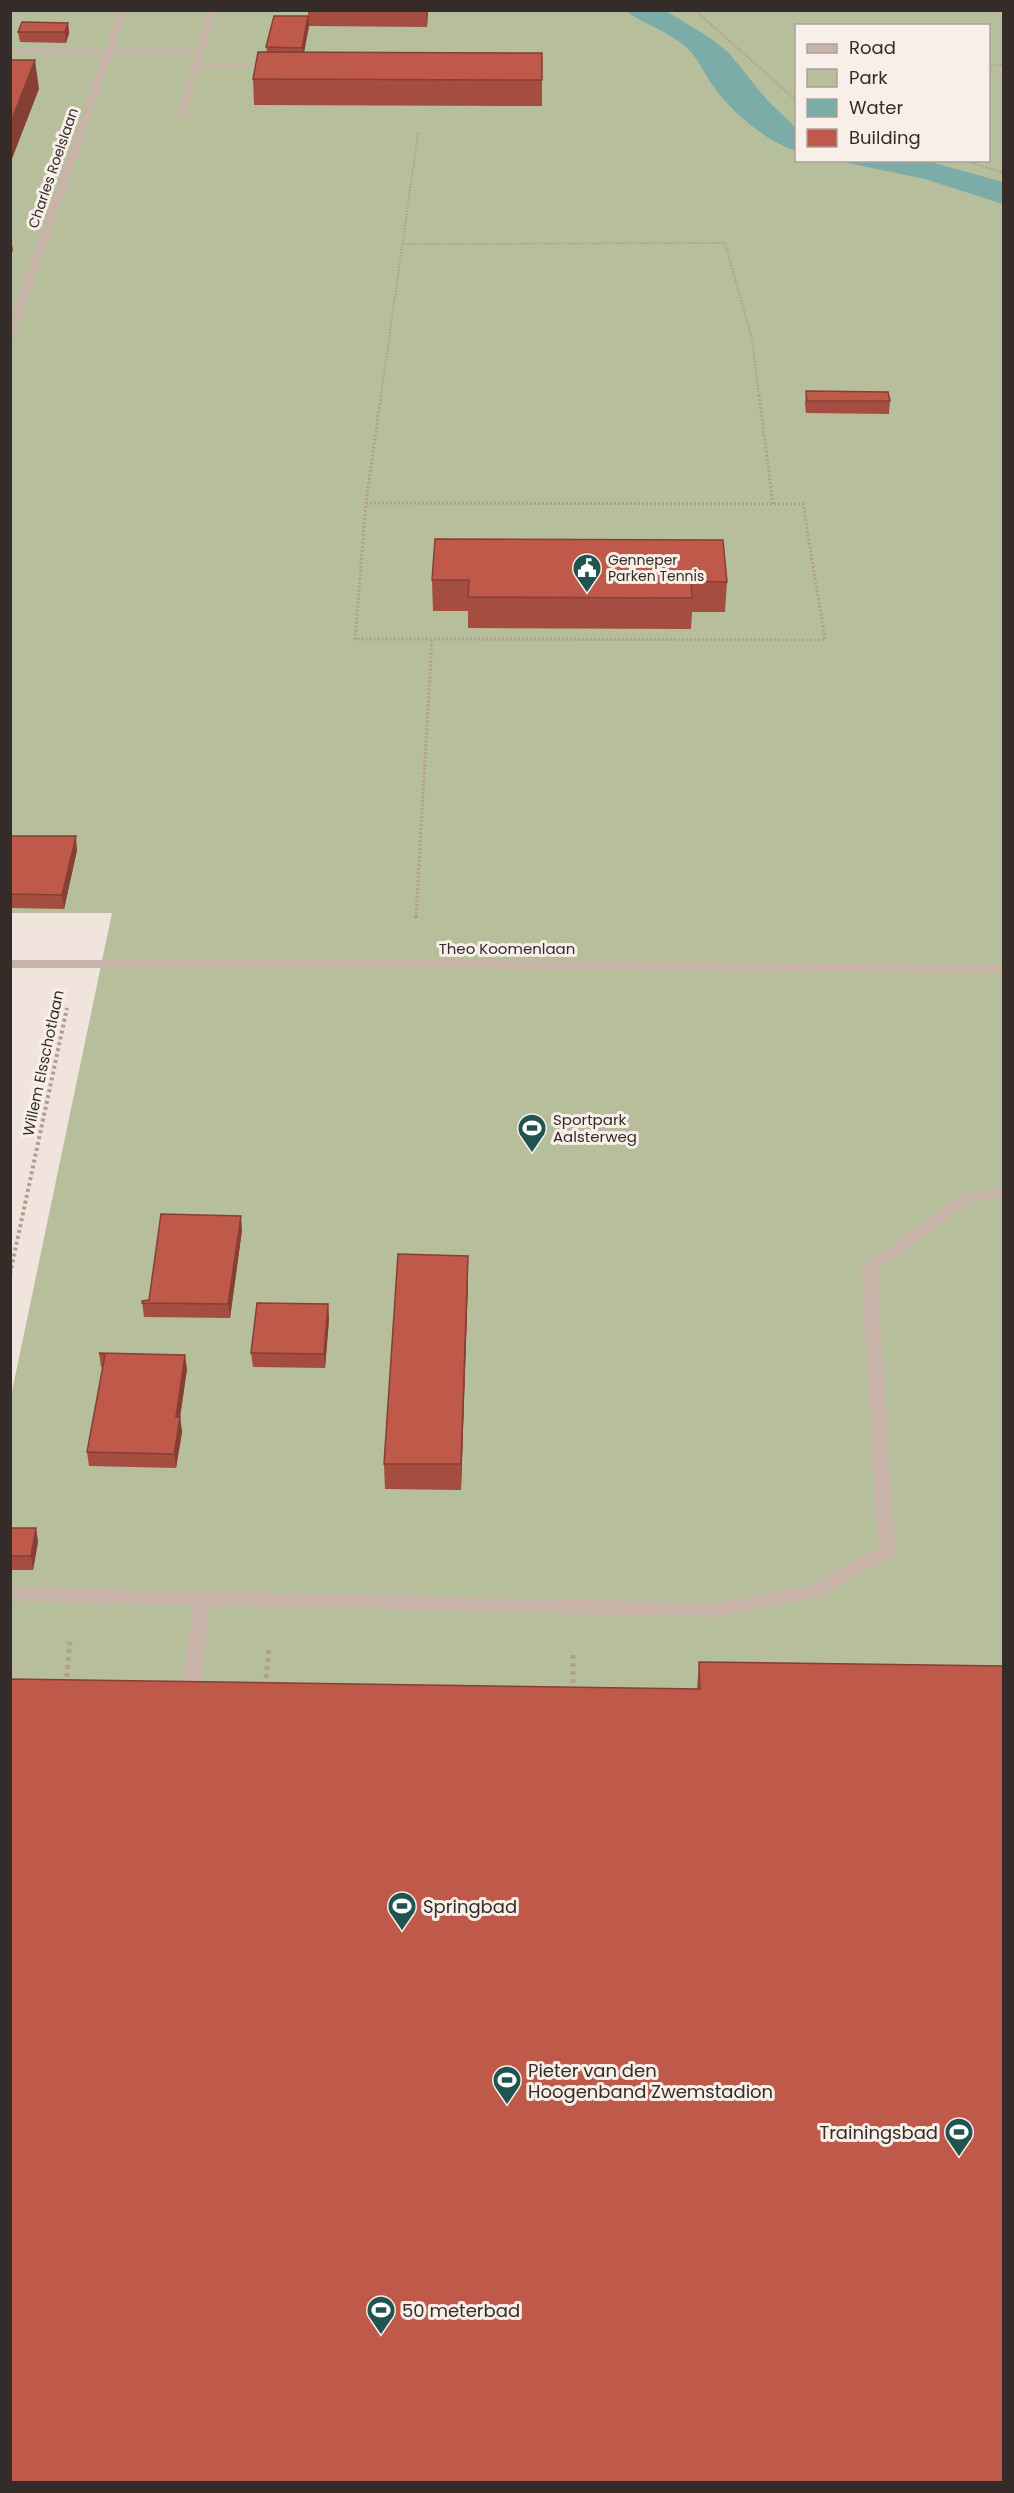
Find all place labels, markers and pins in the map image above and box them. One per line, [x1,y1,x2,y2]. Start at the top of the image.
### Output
place label: Genneper Parken Tennis [608,550,704,586]
public building icon: Genneper Parken Tennis [571,552,603,594]
place label: Sportpark Aalsterweg [553,1109,637,1147]
sports icon: Sportpark Aalsterweg [516,1112,548,1154]
sports icon: Springbad [386,1890,418,1932]
place label: Springbad [423,1894,517,1919]
place label: Pieter van den Hoogenband Zwemstadion [528,2058,773,2104]
sports icon: Pieter van den Hoogenband Zwemstadion [491,2064,523,2106]
sports icon: Trainingsbad [943,2116,975,2158]
place label: Trainingsbad [819,2120,938,2145]
sports icon: 50 meterbad [365,2294,397,2336]
place label: 50 meterbad [402,2298,520,2323]

